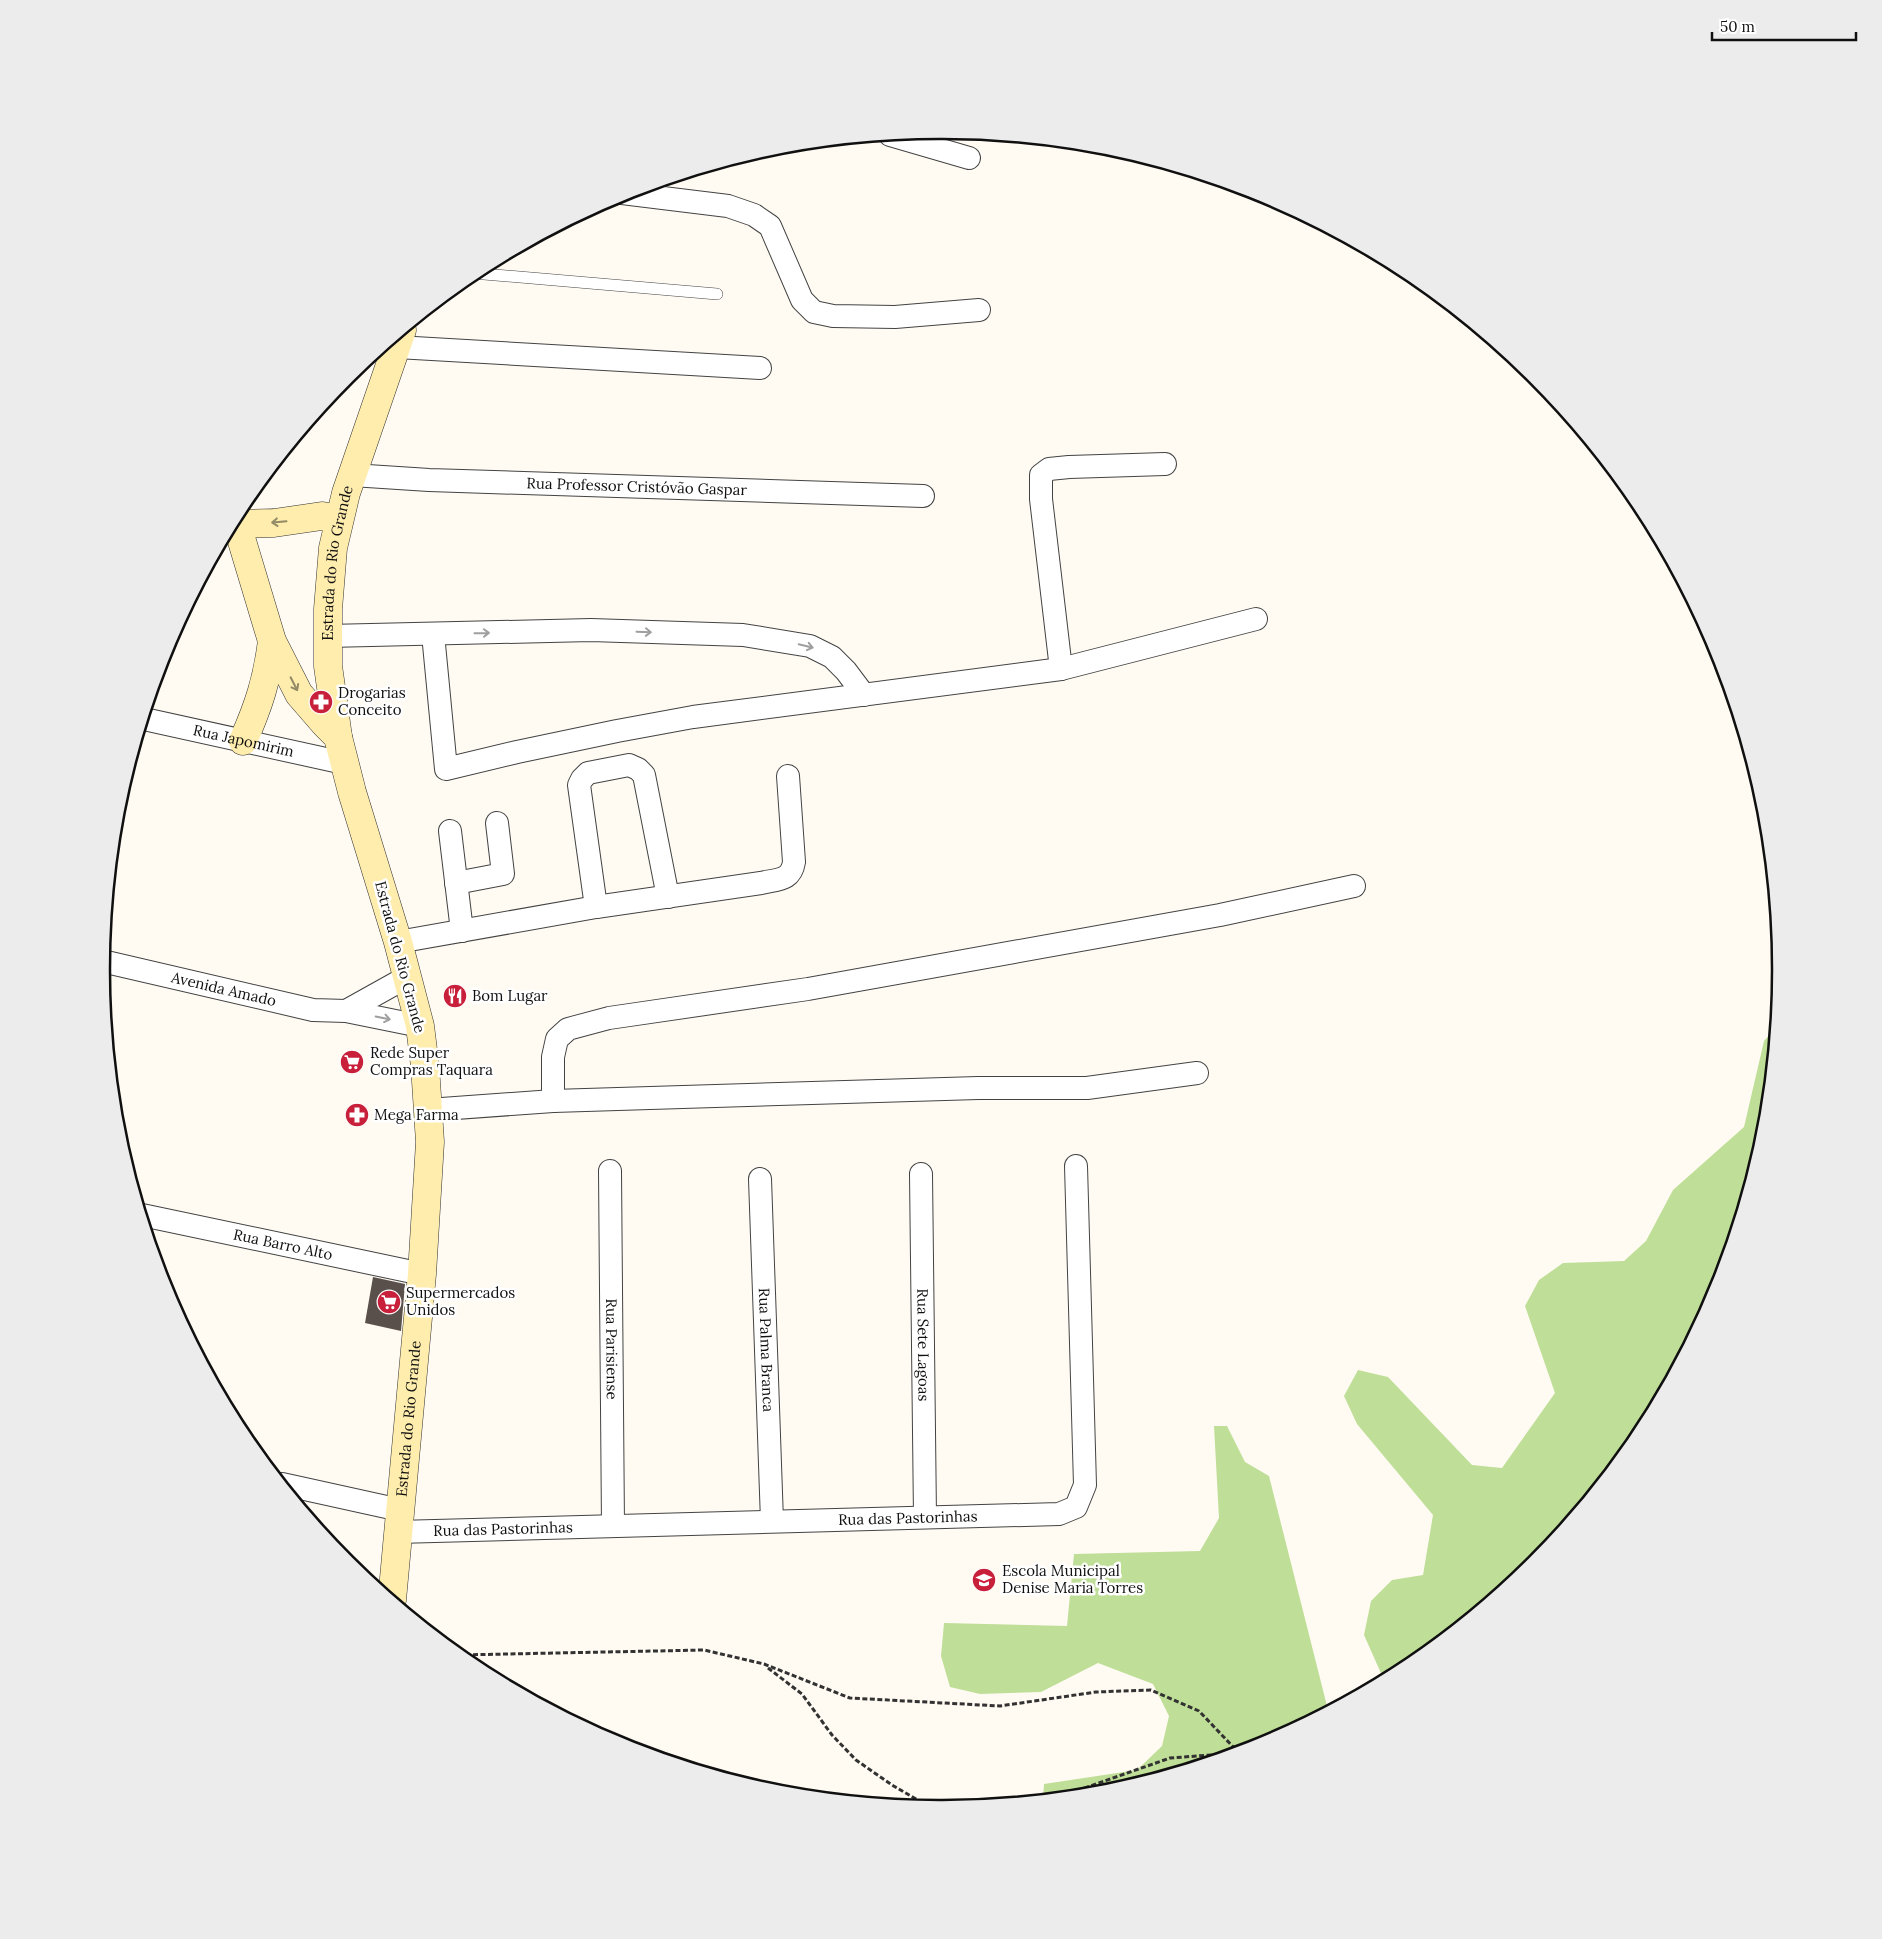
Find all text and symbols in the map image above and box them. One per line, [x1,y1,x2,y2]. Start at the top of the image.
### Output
scale bar [1712,10,1856,42]
text: 50 m [1720,17,1755,36]
street label: Rua Professor Cristóvão Gaspar [526,473,748,499]
street label: Estrada do Rio Grande [318,483,357,641]
one-way arrow [272,517,288,527]
one-way arrow [474,628,490,637]
one-way arrow [636,628,652,637]
one-way arrow [797,642,813,651]
one-way arrow [290,676,299,691]
place label: Drogarias Conceito [338,683,406,719]
pharmacy icon: Drogarias Conceito [308,689,334,715]
street label: Rua Japomirim [192,720,296,761]
street label: Estrada do Rio Grande [371,879,430,1035]
street label: Avenida Amado [169,967,278,1010]
restaurant icon: Bom Lugar [442,983,468,1009]
place label: Bom Lugar [472,986,548,1005]
one-way arrow [375,1014,391,1024]
place label: Rede Super Compras Taquara [370,1043,493,1079]
supermarket icon: Rede Super Compras Taquara [339,1049,365,1075]
pharmacy icon: Mega Farma [344,1102,370,1128]
place label: Mega Farma [374,1105,459,1124]
street label: Rua Barro Alto [232,1225,335,1264]
place label: Supermercados Unidos [406,1283,515,1319]
street label: Rua Palma Branca [755,1287,778,1413]
street label: Rua Sete Lagoas [913,1288,934,1402]
supermarket icon: Supermercados Unidos [376,1289,402,1315]
street label: Rua Parisiense [602,1298,622,1400]
street label: Estrada do Rio Grande [392,1340,425,1498]
street label: Rua das Pastorinhas [838,1506,978,1529]
street label: Rua das Pastorinhas [433,1517,573,1540]
place label: Escola Municipal Denise Maria Torres [1002,1561,1143,1597]
school or university icon: Escola Municipal Denise Maria Torres [971,1567,997,1593]

